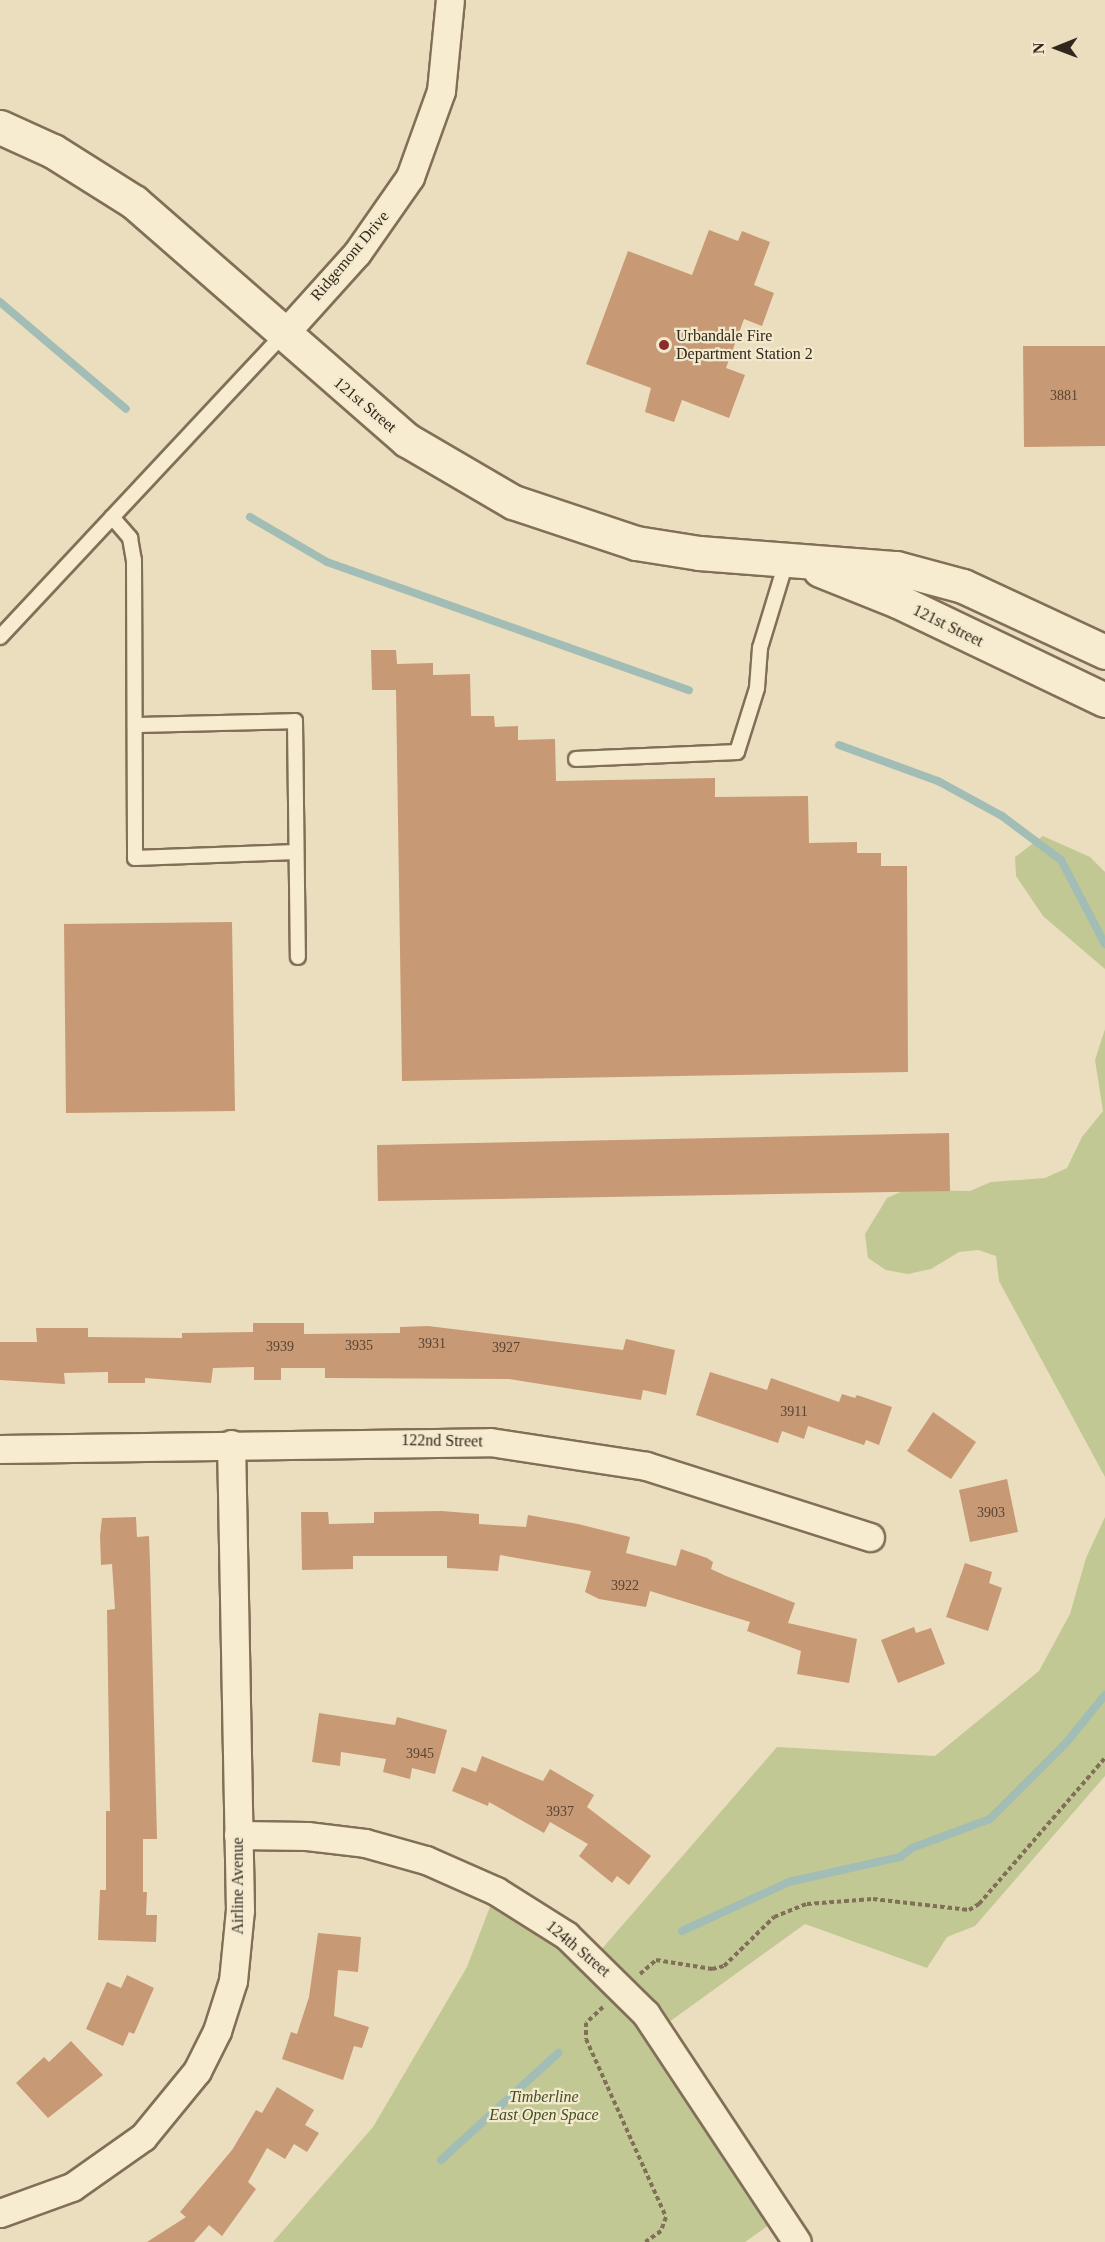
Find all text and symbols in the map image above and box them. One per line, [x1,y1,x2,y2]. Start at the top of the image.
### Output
north arrow [1027,18,1087,78]
text: N [1030,42,1047,54]
street label: Ridgemont Drive [307,207,393,305]
place label: Urbandale Fire Department Station 2 [676,326,813,364]
marker: Urbandale Fire Department Station 2 [657,338,671,352]
street label: 121st Street [330,373,400,437]
house number: 3881 [1050,388,1078,404]
street label: 121st Street [910,601,986,651]
house number: 3931 [418,1336,446,1352]
house number: 3935 [345,1338,373,1354]
house number: 3939 [266,1339,294,1355]
house number: 3927 [492,1340,520,1356]
house number: 3911 [780,1404,808,1420]
street label: 122nd Street [401,1431,483,1451]
house number: 3903 [977,1505,1005,1521]
house number: 3922 [611,1578,639,1594]
house number: 3945 [406,1746,434,1762]
house number: 3937 [546,1804,574,1820]
street label: Airline Avenue [228,1837,248,1935]
street label: 124th Street [542,1917,614,1981]
park label: Timberline East Open Space [489,2087,599,2125]

